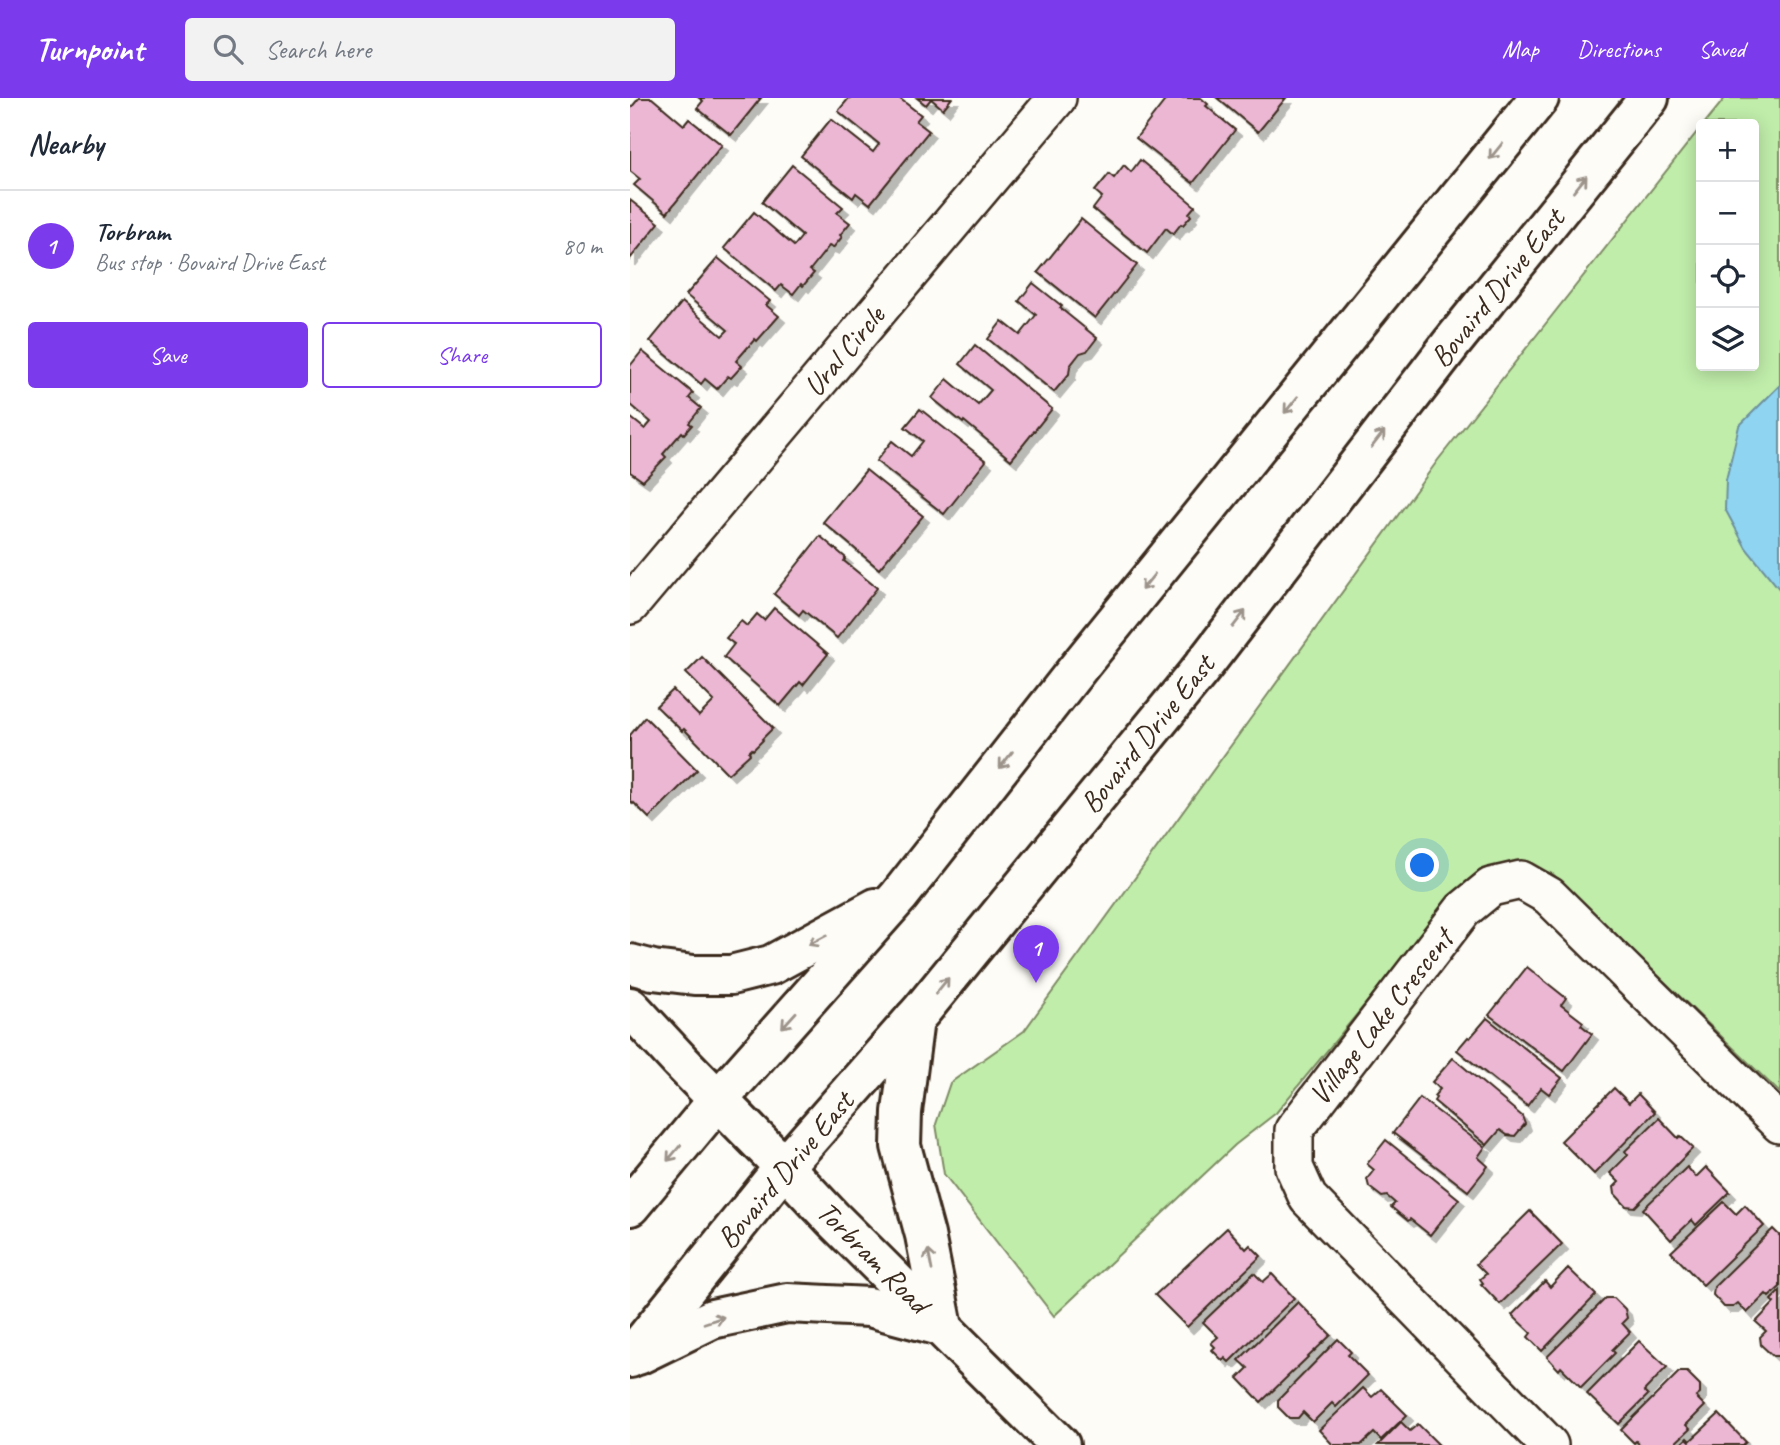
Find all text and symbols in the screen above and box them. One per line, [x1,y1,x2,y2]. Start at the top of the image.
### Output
search box [185,18,675,81]
text: Turnpoint [35,28,143,70]
icon: search [209,30,247,68]
text: Search here [265,33,371,66]
text: Map [1502,34,1539,64]
text: Directions [1577,34,1660,64]
text: Saved [1698,34,1745,64]
map controls [1696,119,1759,371]
button: + [1696,119,1759,182]
text: Nearby [28,125,104,163]
one-way arrow [1488,142,1504,160]
one-way arrow [1573,175,1588,193]
button: − [1696,182,1759,245]
street label: Bovaird Drive East [1421,199,1574,375]
text: Torbram [95,215,170,248]
text: 1 [46,232,56,261]
text: 80 m [563,232,602,261]
button: locate [1696,245,1759,308]
text: Bus stop · Bovaird Drive East [95,248,325,277]
street label: Ural Circle [795,296,894,404]
button: layers [1696,308,1759,371]
button: Save [28,322,308,388]
button: Share [322,322,602,388]
one-way arrow [1283,396,1298,414]
one-way arrow [1370,430,1385,449]
one-way arrow [1140,573,1155,591]
one-way arrow [1231,610,1246,629]
street label: Bovaird Drive East [1071,645,1224,821]
one-way arrow [999,750,1014,769]
your location [1405,848,1439,882]
street label: Village Lake Crescent [1300,918,1464,1113]
pin: 1 [1013,925,1059,983]
one-way arrow [808,933,828,947]
one-way arrow [934,978,949,996]
one-way arrow [781,1011,797,1029]
street label: Bovaird Drive East [708,1081,864,1256]
one-way arrow [667,1143,682,1161]
street label: Torbram Road [809,1193,940,1324]
one-way arrow [923,1249,936,1272]
one-way arrow [703,1313,725,1325]

